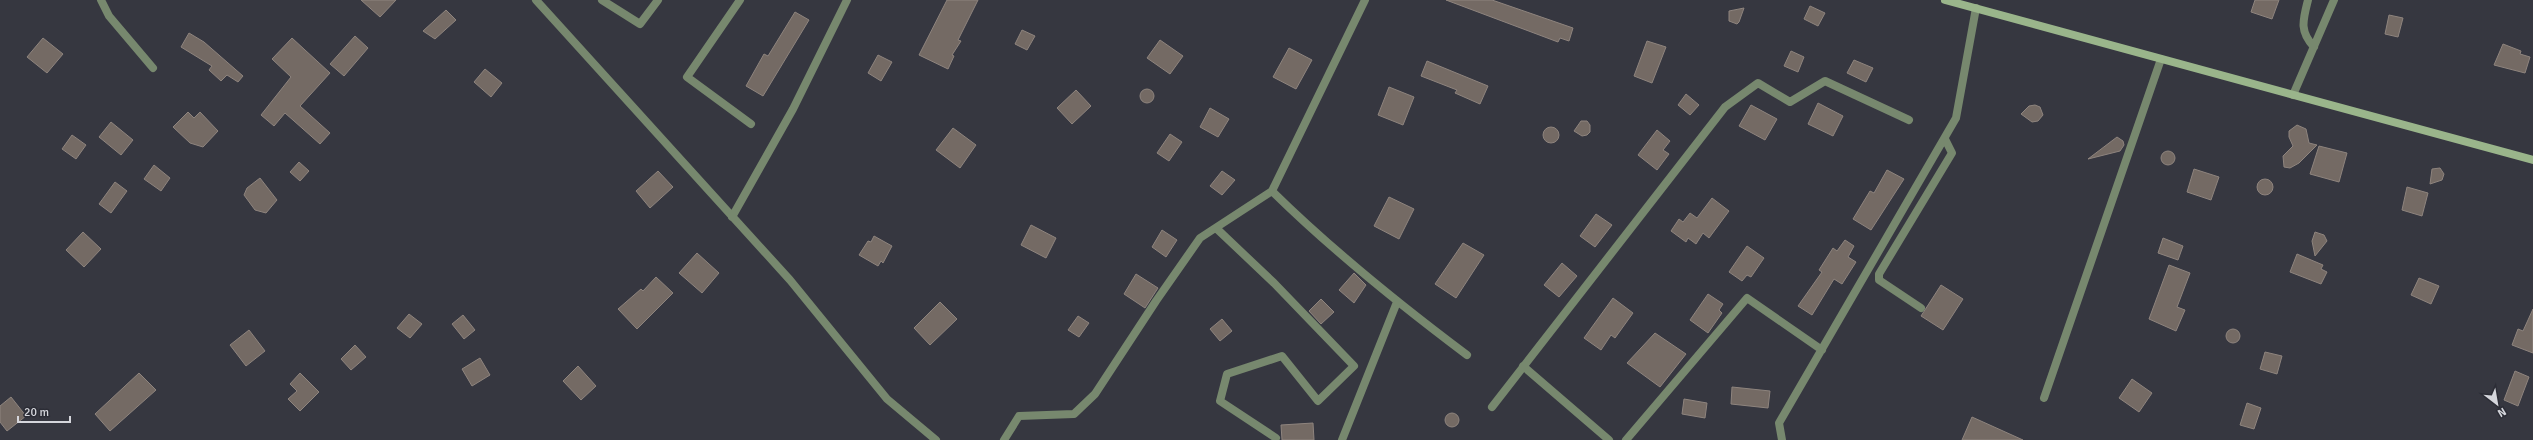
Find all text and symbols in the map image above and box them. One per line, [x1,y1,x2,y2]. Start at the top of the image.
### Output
north arrow [2477,384,2517,424]
scale bar [18,398,70,424]
text: 20 m [24,405,49,420]
text: N [2495,405,2509,420]

